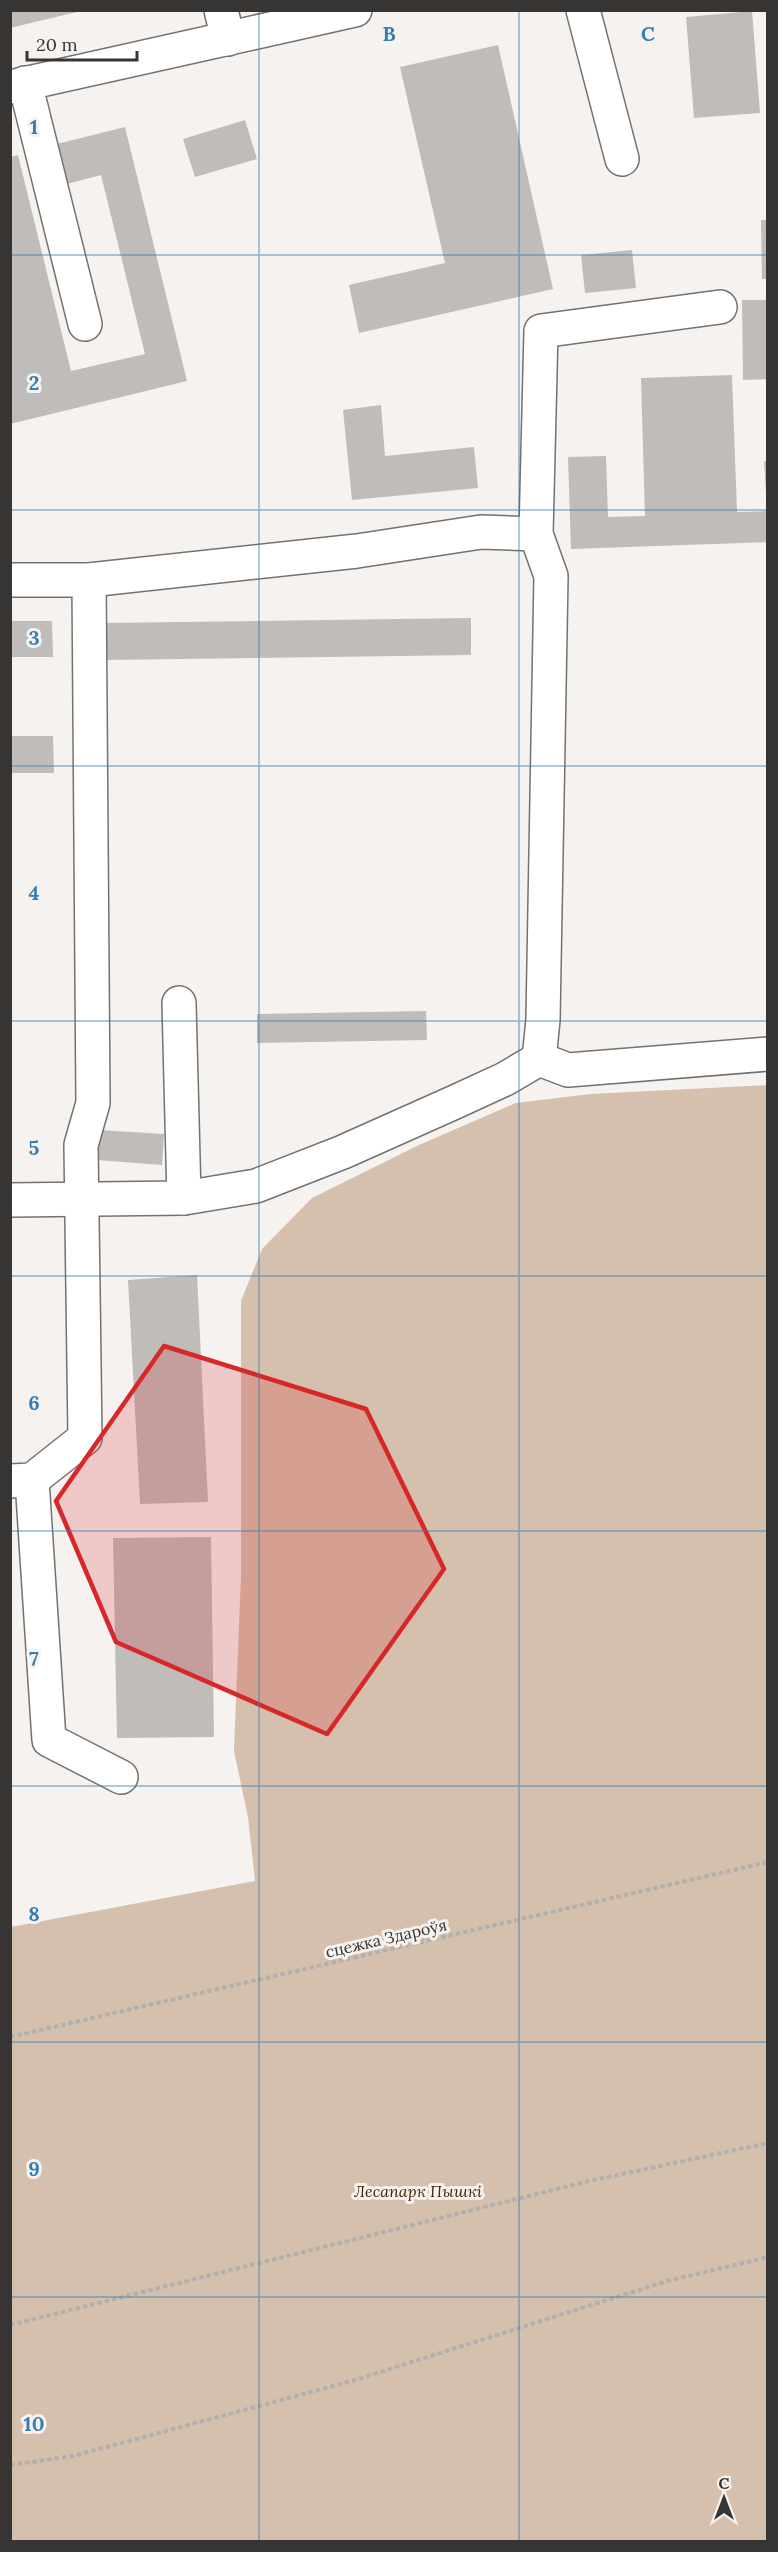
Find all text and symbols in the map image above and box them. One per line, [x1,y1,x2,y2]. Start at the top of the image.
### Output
text: B [382,21,396,46]
text: C [641,21,655,46]
scale bar [27,24,136,62]
text: 20 m [36,33,78,56]
text: 1 [30,114,38,139]
text: 2 [29,370,39,395]
text: 3 [28,625,40,650]
text: 4 [29,880,40,905]
text: 5 [29,1135,40,1160]
text: 6 [28,1390,40,1415]
text: 7 [29,1646,39,1671]
text: 8 [28,1901,40,1926]
street label: сцежка Здароўя [323,1914,449,1962]
text: 9 [28,2156,40,2181]
park label: Лесапарк Пышкі [354,2181,482,2201]
text: 10 [24,2411,44,2436]
north arrow [694,2468,754,2528]
text: С [718,2473,730,2493]

